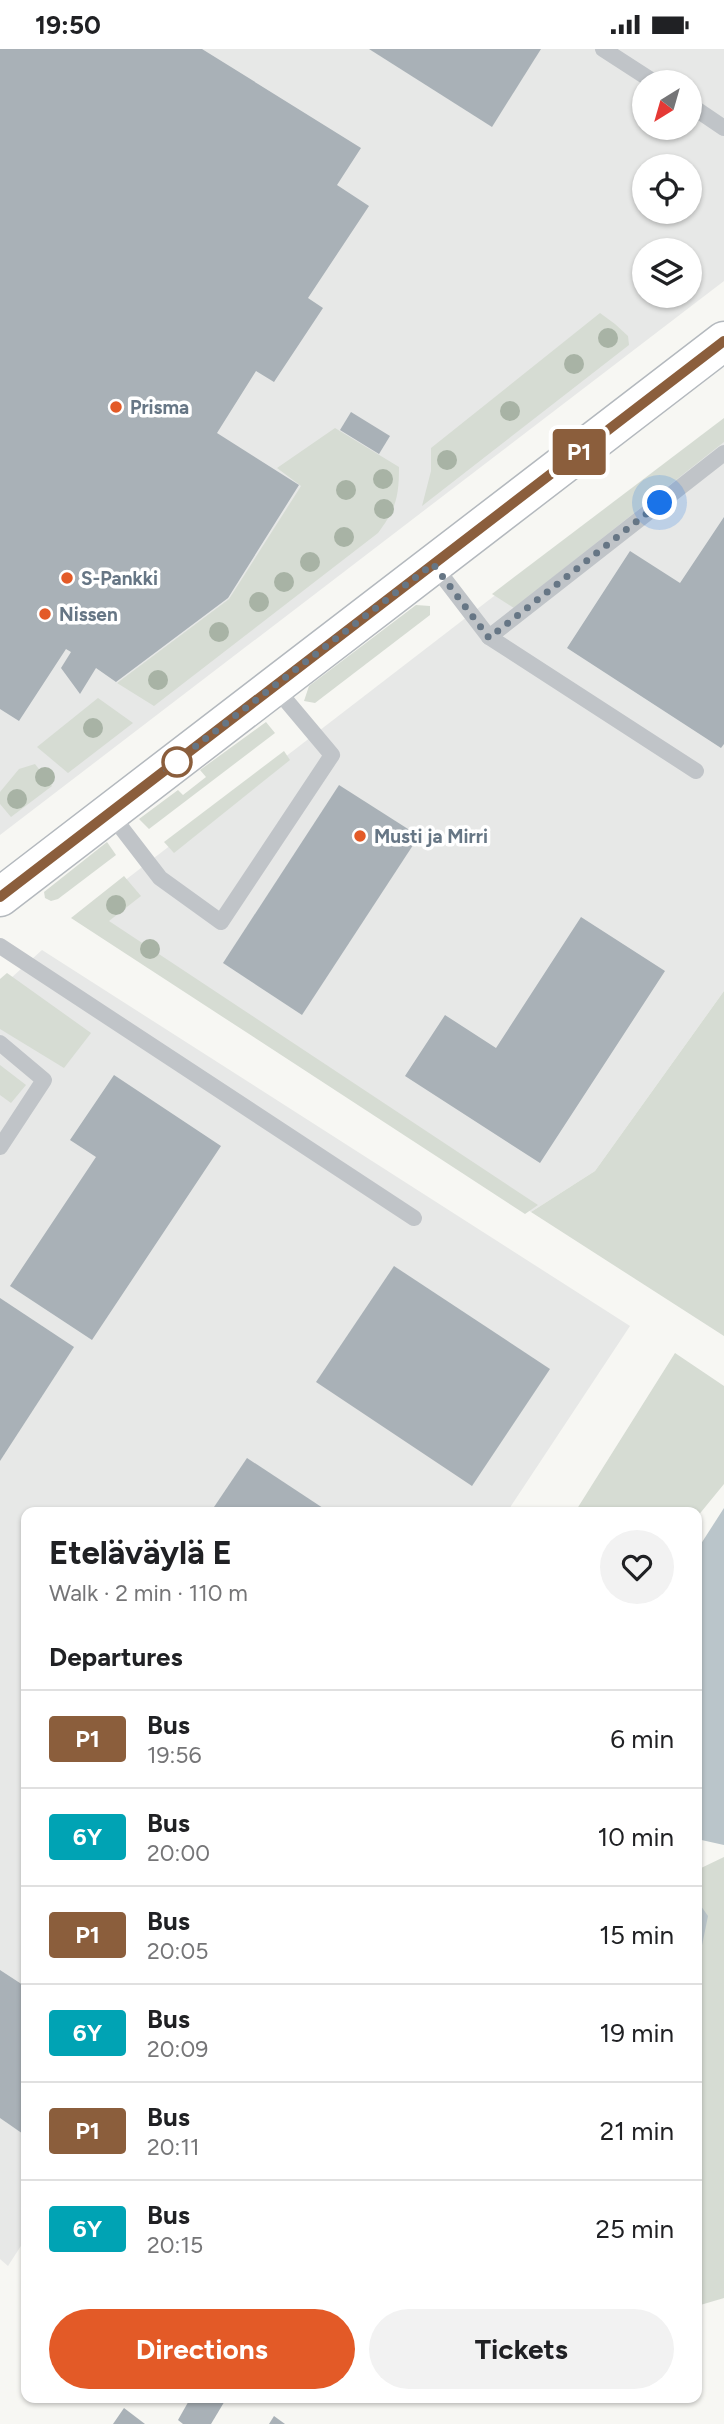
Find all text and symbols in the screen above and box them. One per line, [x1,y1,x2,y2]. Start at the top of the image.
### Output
text: 19:50 [35,9,101,41]
north arrow [632,70,702,140]
map controls [632,70,702,308]
button: locate [632,154,702,224]
button: layers [632,238,702,308]
place label: Prisma [130,396,189,419]
marker: Prisma [108,399,124,415]
line badge: P1 [548,429,610,475]
text: P1 [567,437,591,466]
your location [642,485,677,520]
place label: S-Pankki [81,567,158,590]
marker: S-Pankki [59,570,75,586]
place label: Nissen [59,603,118,626]
marker: Nissen [37,606,53,622]
unlabelled marker [162,747,192,777]
place label: Musti ja Mirri [374,825,488,848]
marker: Musti ja Mirri [352,828,368,844]
button: heart [600,1530,674,1604]
text: Eteläväylä E [49,1533,232,1572]
text: Walk · 2 min · 110 m [49,1579,248,1607]
text: Departures [49,1641,183,1673]
text: Bus [147,1709,190,1741]
text: 6 min [610,1723,674,1755]
text: P1 [75,1724,100,1753]
text: 19:56 [147,1741,202,1769]
text: Bus [147,1807,190,1839]
text: 10 min [598,1821,674,1853]
text: 6Y [73,1822,102,1851]
text: 20:00 [147,1839,210,1867]
text: Bus [147,1905,190,1937]
text: 15 min [599,1919,674,1951]
text: P1 [75,1920,100,1949]
text: 20:05 [147,1937,208,1965]
text: Bus [147,2003,190,2035]
text: 19 min [599,2017,674,2049]
text: 6Y [73,2018,102,2047]
text: 20:09 [147,2035,208,2063]
text: Bus [147,2101,190,2133]
text: 21 min [600,2115,674,2147]
text: P1 [75,2116,100,2145]
text: 20:11 [147,2133,199,2161]
text: Bus [147,2199,190,2231]
text: 25 min [595,2213,674,2245]
text: 6Y [73,2214,102,2243]
text: 20:15 [147,2231,203,2259]
button: Directions [49,2309,355,2389]
button: Tickets [369,2309,674,2389]

